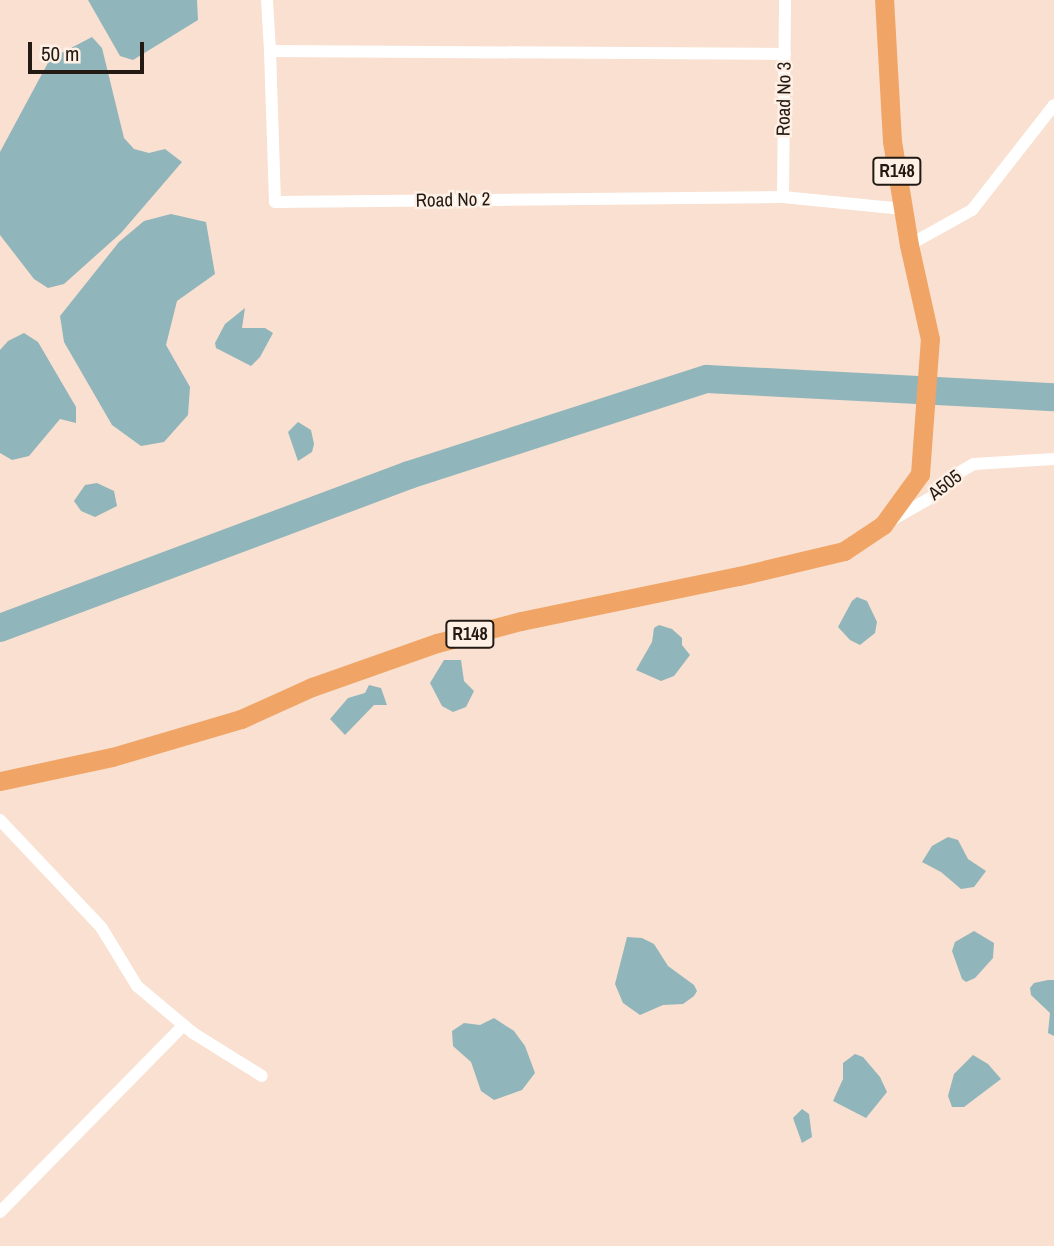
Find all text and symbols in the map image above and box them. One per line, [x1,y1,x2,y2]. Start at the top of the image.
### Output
scale bar [32,28,147,72]
text: 50 m [41,39,79,68]
street label: Road No 3 [772,62,796,136]
road number: R148 [871,156,923,186]
street label: Road No 2 [416,188,490,212]
street label: A505 [924,465,966,505]
road number: R148 [444,620,496,648]

